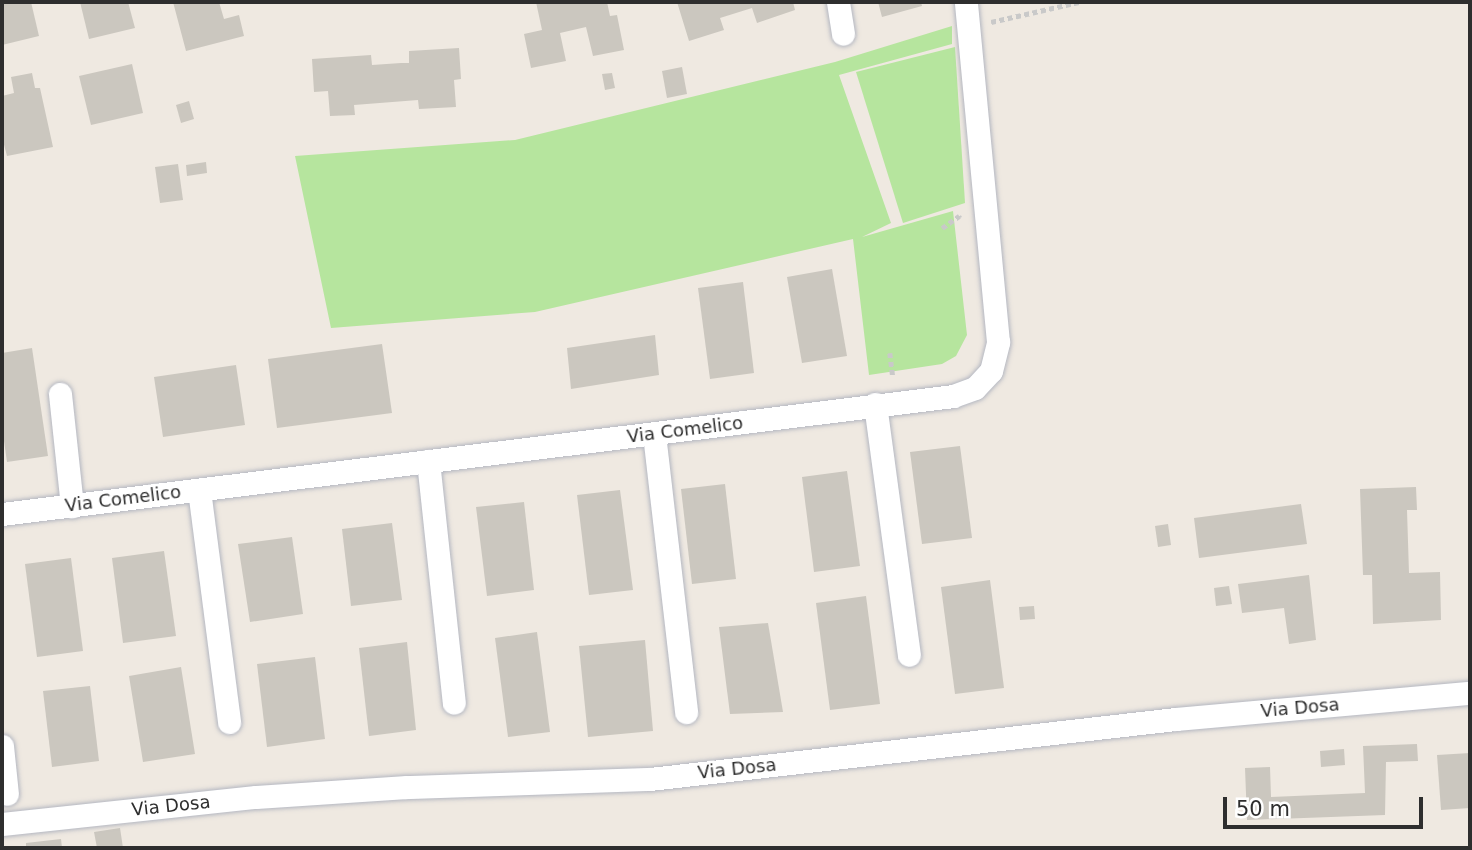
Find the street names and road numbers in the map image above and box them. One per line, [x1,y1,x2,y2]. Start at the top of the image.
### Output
street label: Via Comelico [626,412,744,448]
street label: Via Comelico [64,481,182,517]
street label: Via Dosa [1260,694,1340,722]
street label: Via Dosa [697,754,777,784]
street label: Via Dosa [131,791,211,821]

